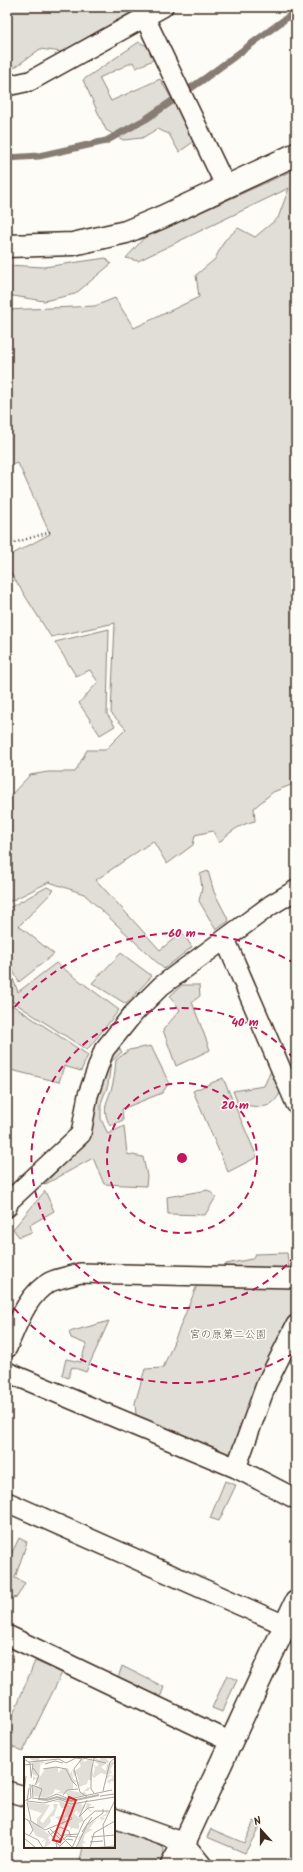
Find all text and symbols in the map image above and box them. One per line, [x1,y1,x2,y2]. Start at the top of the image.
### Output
text: 60 m [168,924,196,943]
text: 40 m [231,1013,259,1032]
text: 20 m [221,1096,249,1115]
centre of rings [175,1151,189,1165]
park label: 宮の原第二公園 [190,1326,267,1344]
inset map [24,1757,115,1848]
north arrow [241,1810,281,1850]
text: N [251,1812,264,1831]

